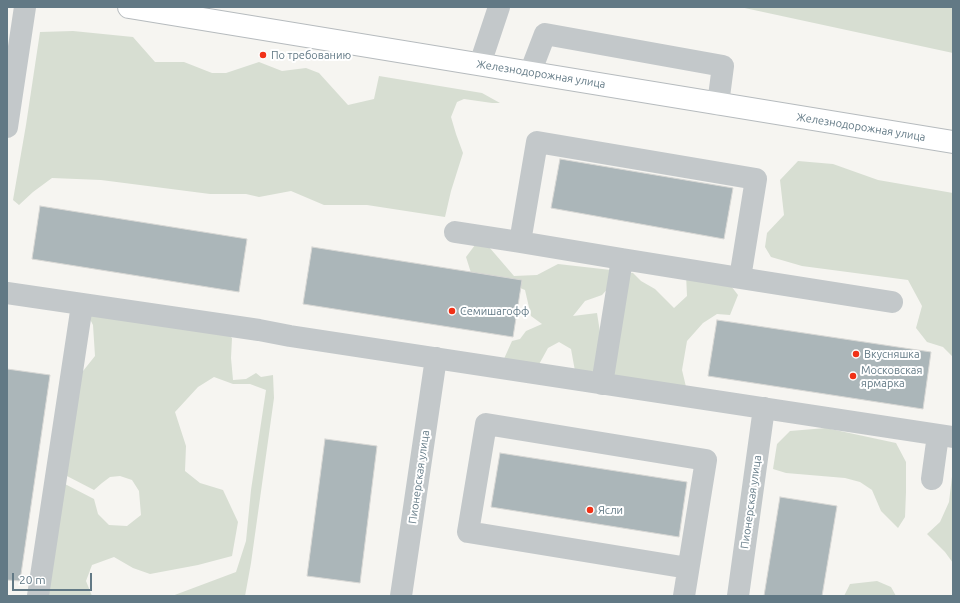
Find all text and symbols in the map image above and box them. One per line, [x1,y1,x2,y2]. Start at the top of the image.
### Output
place label: По требованию [271,48,351,62]
marker: По требованию [258,50,268,60]
street label: Железнодорожная улица [476,57,606,91]
street label: Железнодорожная улица [796,110,926,144]
place label: Семишагофф [460,304,529,318]
marker: Семишагофф [447,306,457,316]
place label: Вкусняшка [864,347,920,361]
marker: Вкусняшка [851,349,861,359]
place label: Московская ярмарка [861,363,922,389]
marker: Московская ярмарка [848,371,858,381]
street label: Пионерская улица [406,429,432,525]
street label: Пионерская улица [738,454,764,550]
place label: Ясли [598,503,623,517]
marker: Ясли [585,505,595,515]
scale bar [14,565,94,591]
text: 20 m [19,573,46,586]

